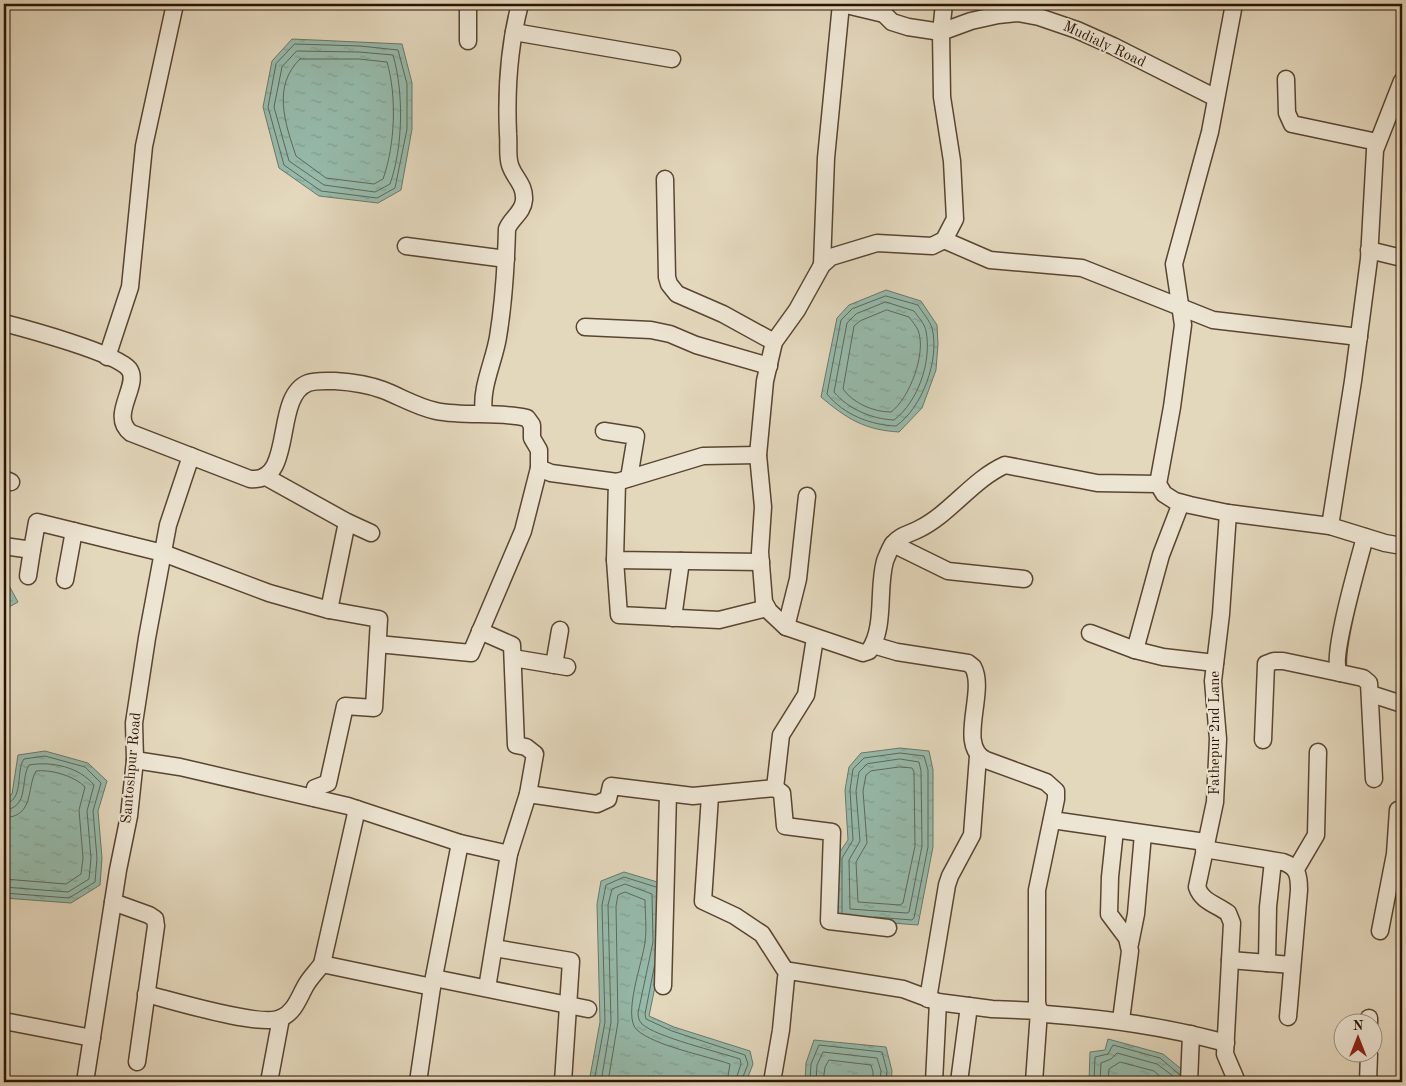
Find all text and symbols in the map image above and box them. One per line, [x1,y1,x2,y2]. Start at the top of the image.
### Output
street label: Mudialy Road [1060,19,1148,71]
street label: Fathepur 2nd Lane [1208,671,1223,795]
street label: Santoshpur Road [120,712,144,824]
north arrow [1334,1014,1384,1064]
text: N [1353,1019,1364,1033]

